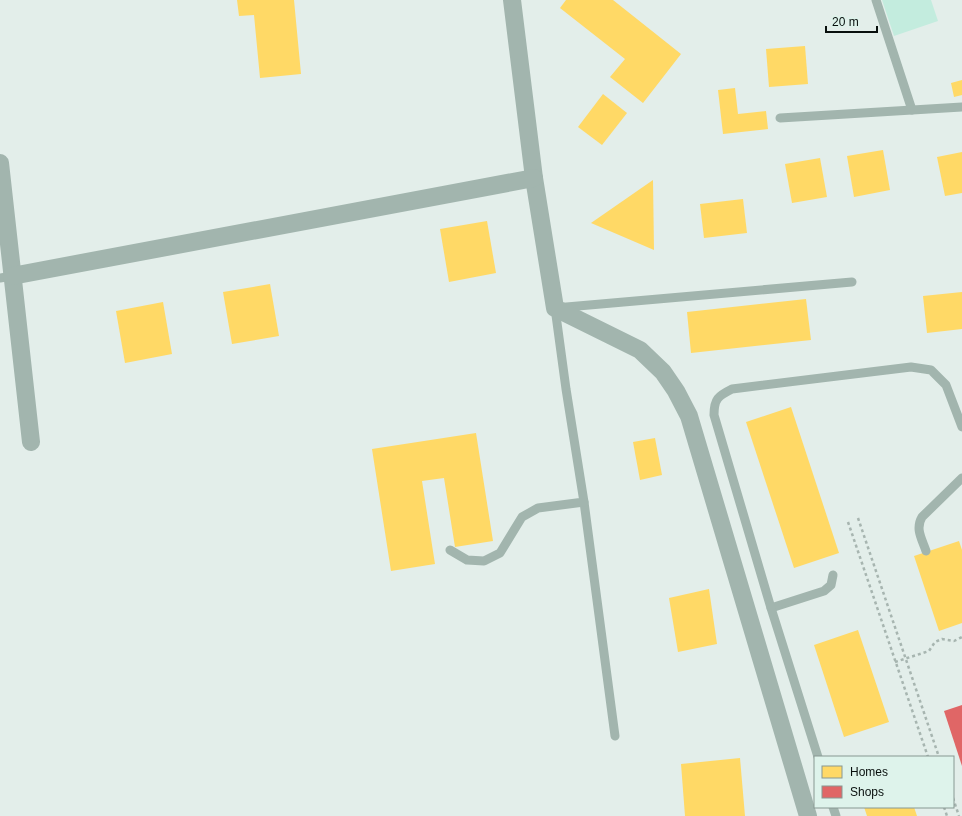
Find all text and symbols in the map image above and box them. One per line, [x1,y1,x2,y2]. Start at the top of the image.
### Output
scale bar [826,8,877,34]
text: 20 m [832,15,859,29]
legend [814,756,954,808]
text: Homes [850,765,888,779]
text: Shops [850,785,884,799]

